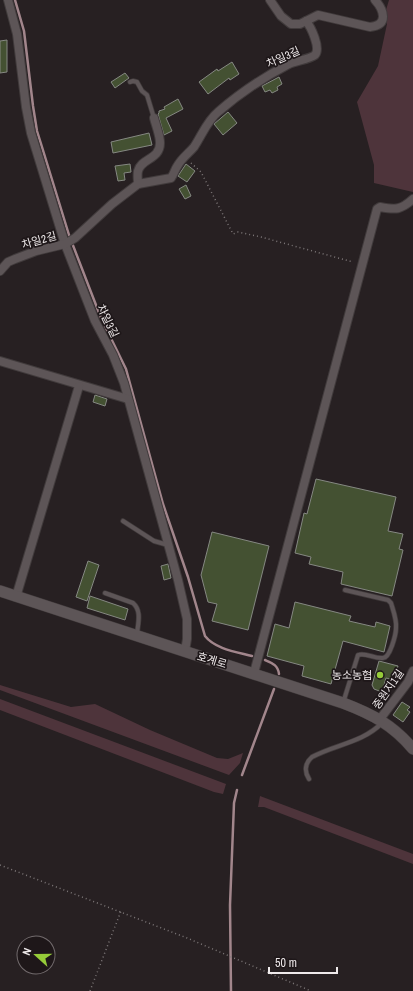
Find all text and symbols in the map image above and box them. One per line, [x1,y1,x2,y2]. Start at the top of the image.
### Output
street label: 차일3길 [264,43,302,71]
street label: 차일2길 [20,228,58,252]
street label: 차일3길 [94,302,122,340]
street label: 호계로 [195,649,229,671]
street label: 중원지1길 [369,666,407,712]
place label: 농소농협 [332,668,372,682]
marker: 농소농협 [375,670,385,680]
north arrow [16,935,56,975]
text: N [19,946,34,957]
scale bar [269,949,337,975]
text: 50 m [275,955,297,971]

